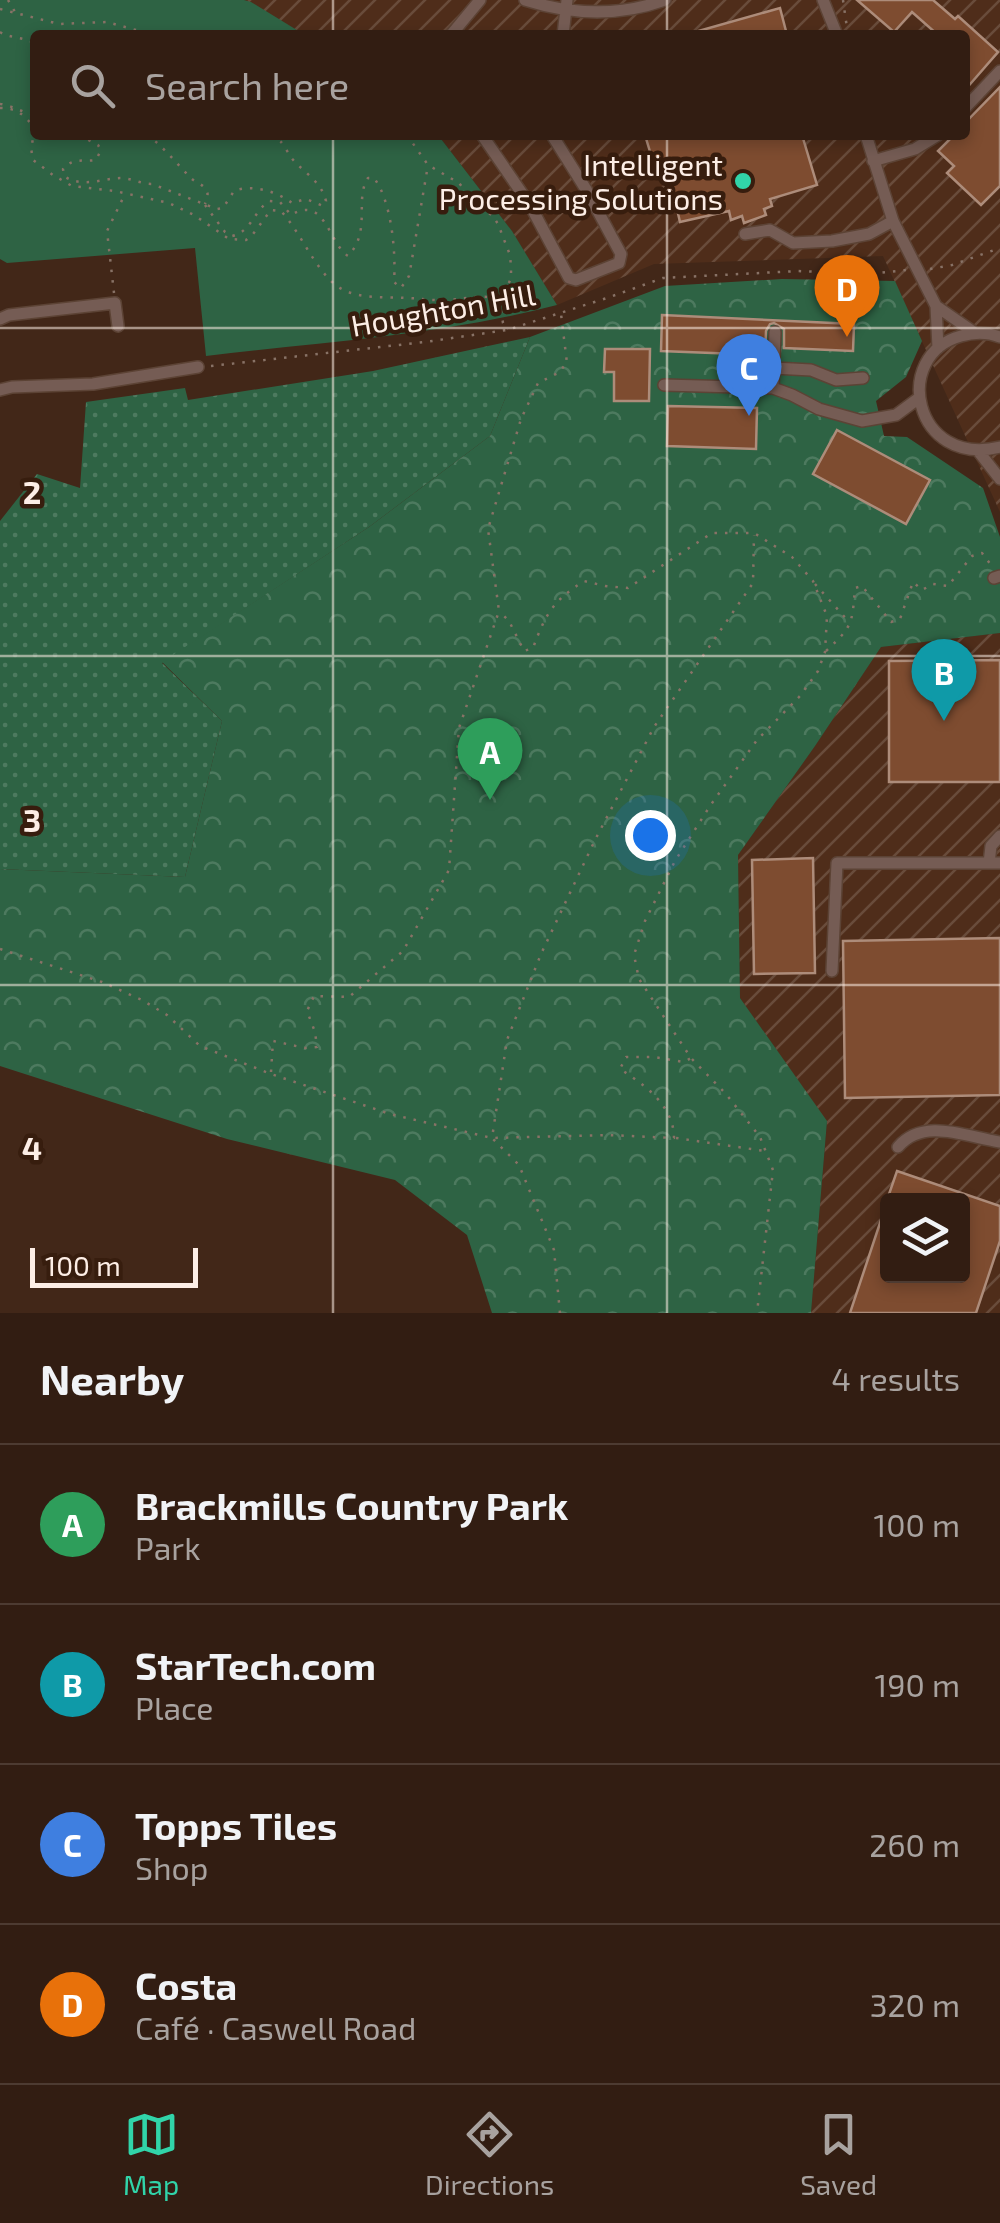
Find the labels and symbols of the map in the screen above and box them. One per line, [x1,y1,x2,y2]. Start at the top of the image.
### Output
place label: Intelligent Processing Solutions [439,146,723,216]
marker: Intelligent Processing Solutions [732,170,754,192]
pin: D [814,255,880,337]
street label: Houghton Hill [348,275,538,343]
pin: C [716,334,782,416]
text: 2 [23,472,41,510]
pin: B [912,638,976,721]
pin: A [458,718,522,800]
text: 3 [23,800,41,838]
your location [625,810,676,861]
text: 4 [22,1128,42,1166]
scale bar [30,1243,198,1288]

